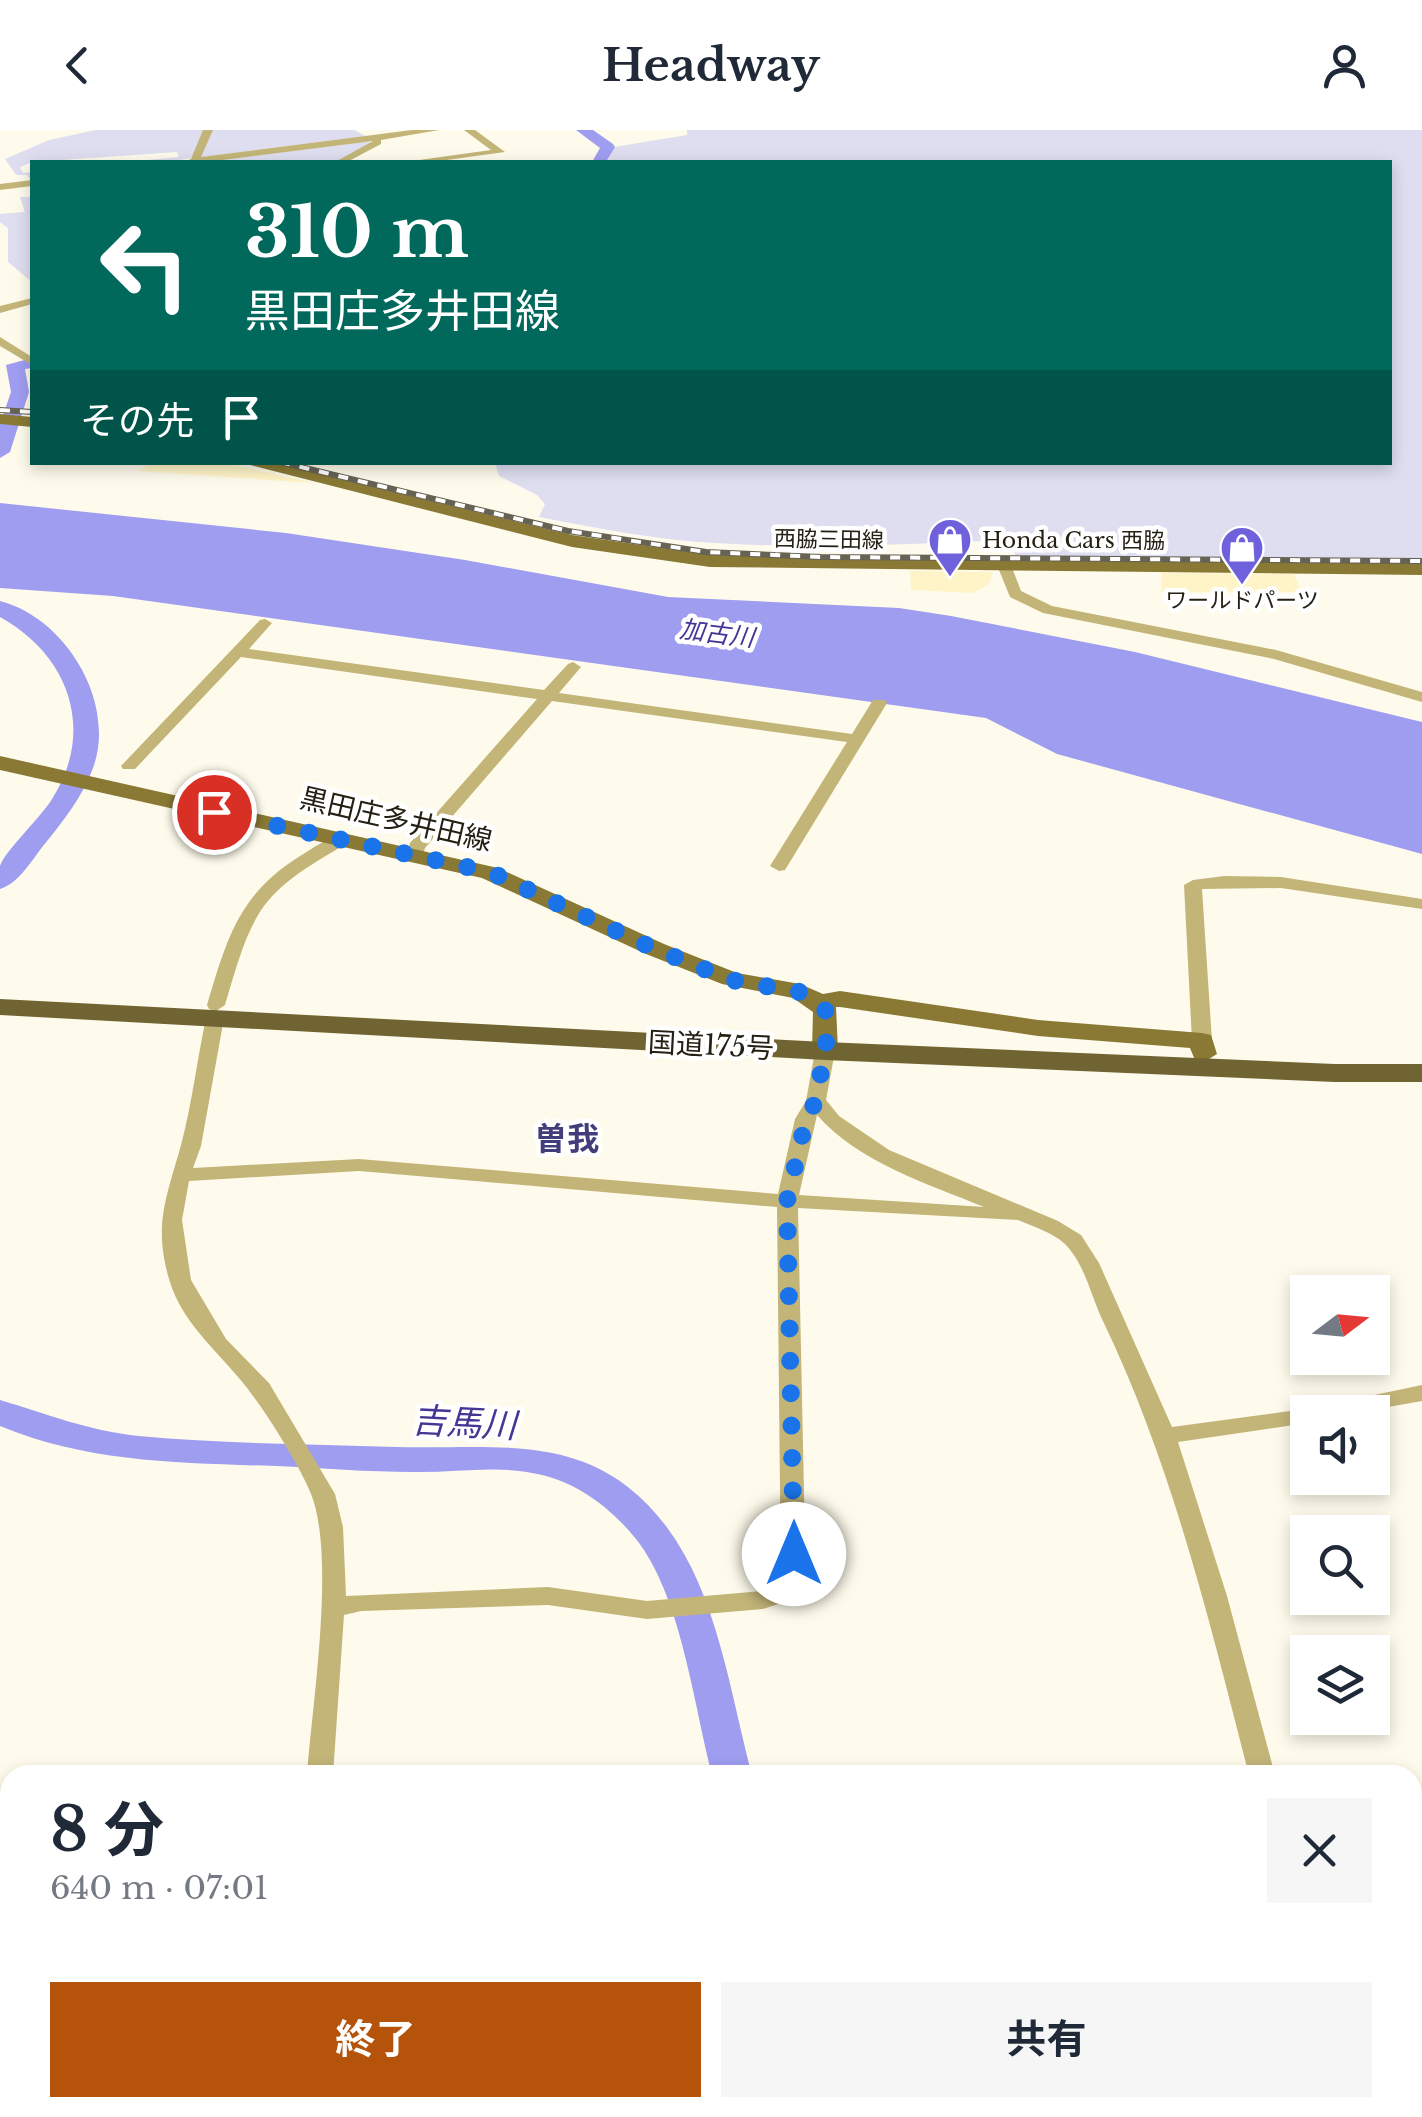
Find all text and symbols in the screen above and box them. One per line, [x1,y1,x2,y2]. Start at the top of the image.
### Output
text: Headway [602,37,820,93]
icon: back [50,38,105,93]
icon: person [1317,38,1372,93]
text: 310 m [245,189,469,276]
icon: left [80,200,210,330]
text: 黒田庄多井田線 [245,283,560,339]
icon: arrive [214,390,269,445]
text: その先 [80,397,194,444]
shop icon: Honda Cars 西脇 [927,517,973,578]
street label: 西脇三田線 [774,525,884,554]
shop icon: ワールドパーツ [1219,525,1265,586]
place label: Honda Cars 西脇 [982,527,1165,554]
place label: ワールドパーツ [1165,587,1319,614]
water label: 加古川 [678,614,759,654]
pin [172,770,257,855]
street label: 黒田庄多井田線 [296,780,495,859]
icon: arrive [187,785,242,840]
street label: 国道175号 [647,1025,775,1066]
district label: 曽我 [535,1119,599,1159]
north arrow [1290,1275,1390,1375]
map controls [1290,1275,1390,1735]
button: sound [1290,1395,1390,1495]
water label: 吉馬川 [410,1398,522,1447]
position arrow [742,1502,846,1606]
button: search [1290,1515,1390,1615]
button: layers [1290,1635,1390,1735]
text: 8 分 [50,1793,164,1867]
button: close [1267,1798,1372,1903]
text: 640 m · 07:01 [50,1868,268,1908]
button: 終了 [50,1982,701,2097]
button: 共有 [721,1982,1372,2097]

